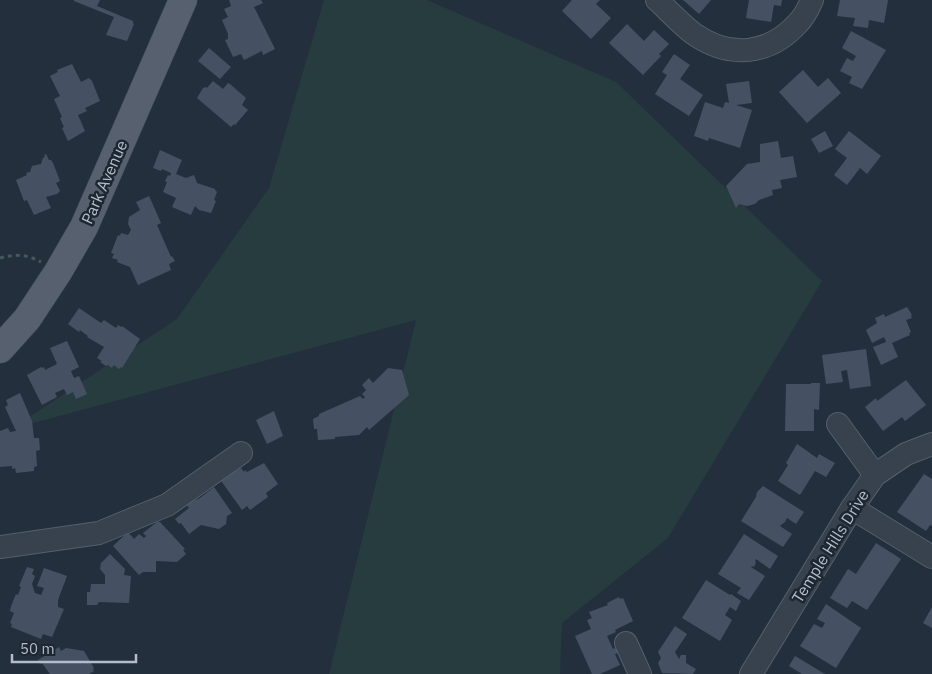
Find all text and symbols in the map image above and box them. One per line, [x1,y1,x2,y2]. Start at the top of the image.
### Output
street label: Park Avenue [77,137,131,227]
street label: Temple Hills Drive [787,486,873,606]
scale bar [12,632,136,664]
text: 50 m [20,639,55,658]

